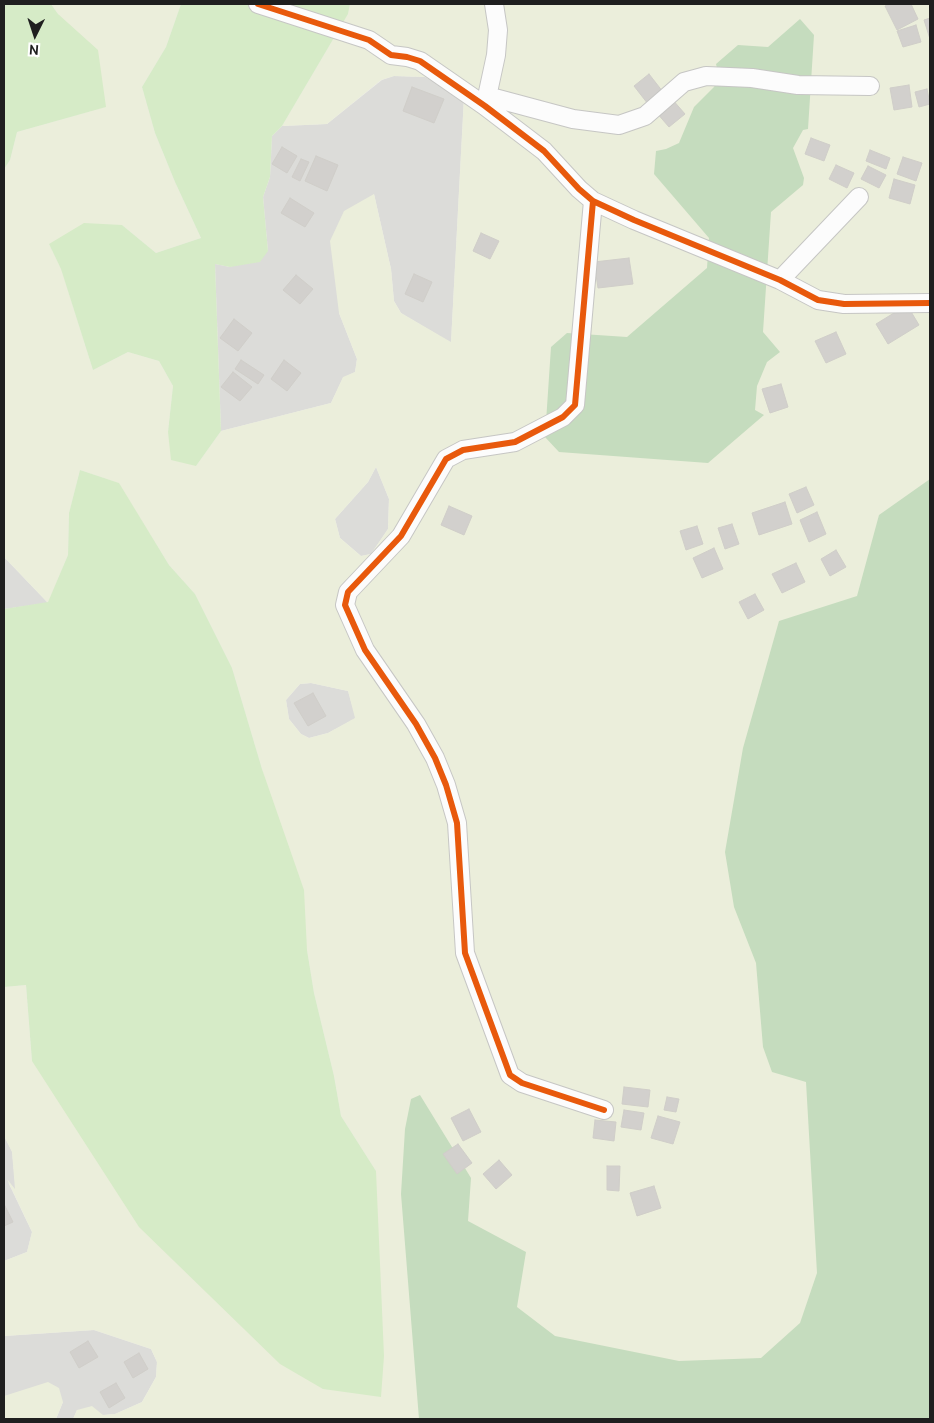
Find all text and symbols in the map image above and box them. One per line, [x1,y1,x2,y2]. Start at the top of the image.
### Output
north arrow [10,10,60,60]
text: N [28,41,40,59]

